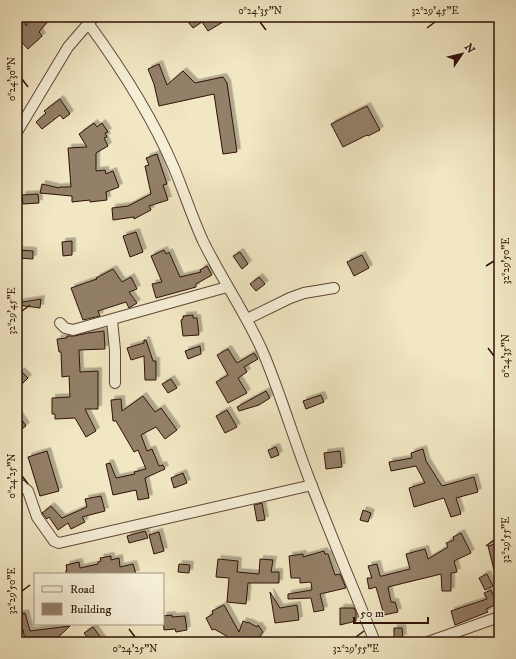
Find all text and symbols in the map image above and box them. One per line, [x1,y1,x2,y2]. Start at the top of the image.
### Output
text: 0°24'35"N [238,5,282,17]
text: 32°29'45"E [411,5,459,17]
north arrow [442,34,482,74]
text: N [461,41,478,57]
text: 0°24'30"N [6,57,18,101]
text: 32°29'50"E [500,238,512,284]
text: 32°29'45"E [6,287,18,335]
text: 0°24'35"N [500,334,512,378]
text: 0°24'25"N [6,454,18,498]
text: 32°29'55"E [500,517,512,563]
text: 32°29'50"E [6,568,18,614]
legend [34,573,164,625]
text: Road [70,582,95,597]
scale bar [354,599,428,625]
text: Building [70,602,111,617]
text: 50 m [360,606,384,621]
text: 0°24'25"N [113,643,157,655]
text: 32°29'55"E [333,643,379,655]

